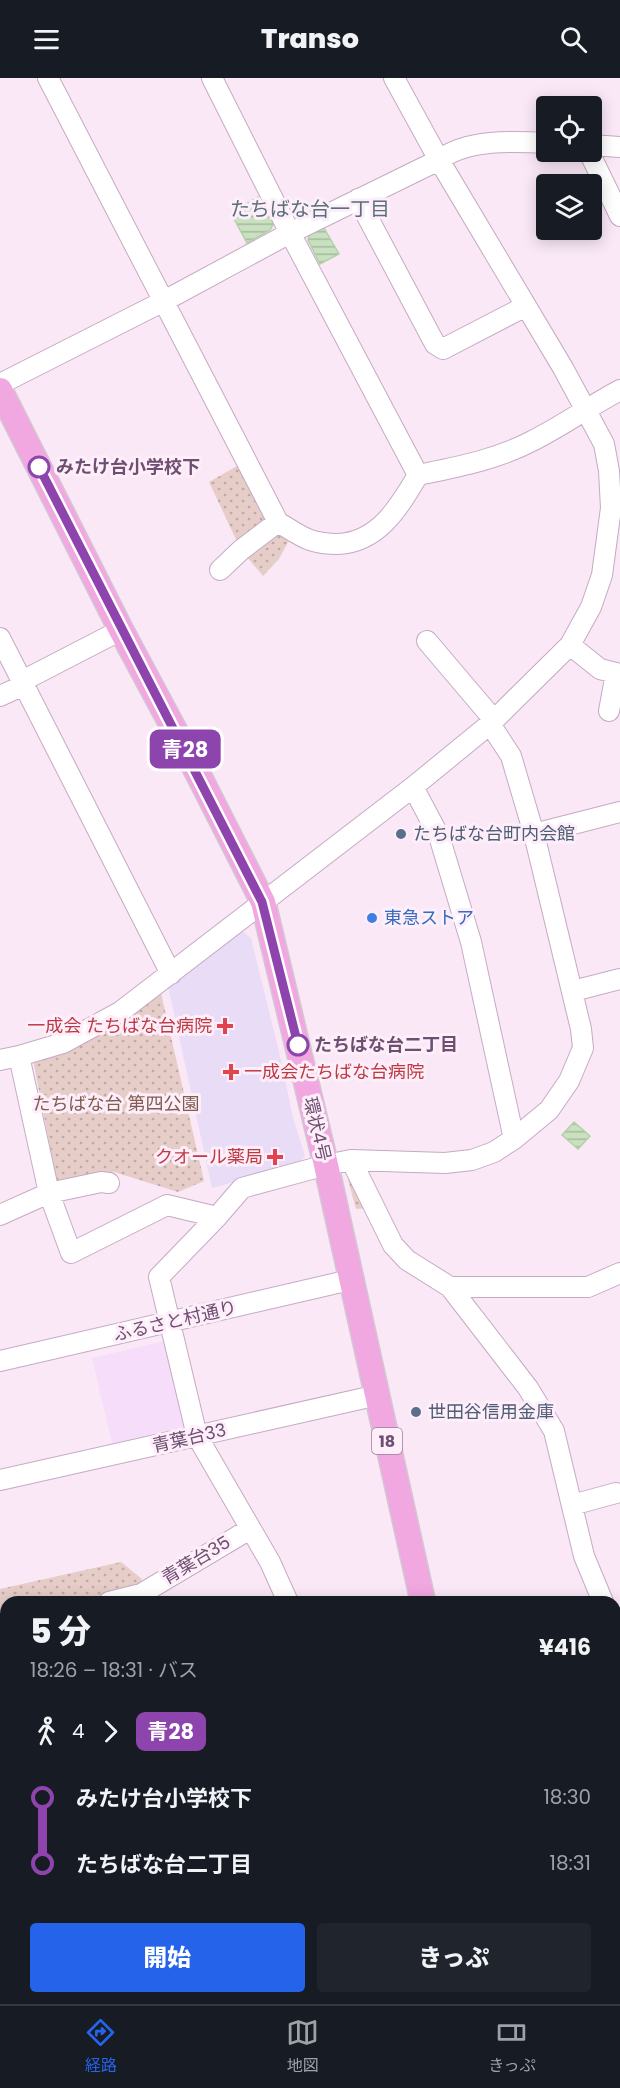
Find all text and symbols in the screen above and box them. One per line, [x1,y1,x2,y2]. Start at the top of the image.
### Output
text: Transo [261,20,359,57]
icon: menu [30,23,63,56]
icon: search [557,23,590,56]
map controls [536,96,602,240]
button: locate [536,96,602,162]
button: layers [536,174,602,240]
district label: たちばな台一丁目 [230,195,390,223]
place label: みたけ台小学校下 [56,454,200,479]
marker: みたけ台小学校下 [28,456,50,478]
line badge: 青28 [150,730,219,768]
text: 青28 [162,735,208,764]
place label: たちばな台町内会館 [413,821,575,846]
marker: たちばな台町内会館 [394,827,408,841]
place label: 東急ストア [384,905,474,930]
marker: 東急ストア [365,911,379,925]
place label: 一成会 たちばな台病院 [27,1013,212,1038]
marker: 一成会 たちばな台病院 [216,1017,234,1035]
place label: たちばな台二丁目 [314,1032,458,1057]
marker: たちばな台二丁目 [287,1034,309,1056]
place label: 一成会たちばな台病院 [244,1059,424,1084]
marker: 一成会たちばな台病院 [222,1063,240,1081]
park label: たちばな台 第四公園 [33,1091,199,1116]
street label: 環状4号 [298,1094,337,1164]
place label: クオール薬局 [155,1144,263,1169]
marker: クオール薬局 [268,1150,282,1164]
street label: ふるさと村通り [111,1294,239,1347]
place label: 世田谷信用金庫 [428,1399,554,1424]
marker: 世田谷信用金庫 [409,1405,423,1419]
street label: 青葉台33 [149,1417,228,1458]
road number: 18 [372,1428,402,1454]
street label: 青葉台35 [157,1529,235,1590]
text: 5 分 [30,1608,91,1655]
text: ¥416 [539,1632,591,1663]
text: 18:26 – 18:31 · バス [30,1656,198,1684]
icon: walk [30,1715,63,1748]
icon: forward [94,1715,127,1748]
text: 4 [72,1717,85,1745]
text: 青28 [148,1717,194,1746]
text: みたけ台小学校下 [76,1783,252,1814]
text: 18:30 [543,1783,591,1811]
text: たちばな台二丁目 [76,1849,252,1880]
text: 18:31 [550,1849,591,1877]
button: 開始 [30,1923,305,1992]
button: きっぷ [317,1923,591,1992]
tab: 経路 [84,2016,117,2078]
tab: 地図 [286,2016,319,2078]
tab: きっぷ [488,2016,536,2078]

